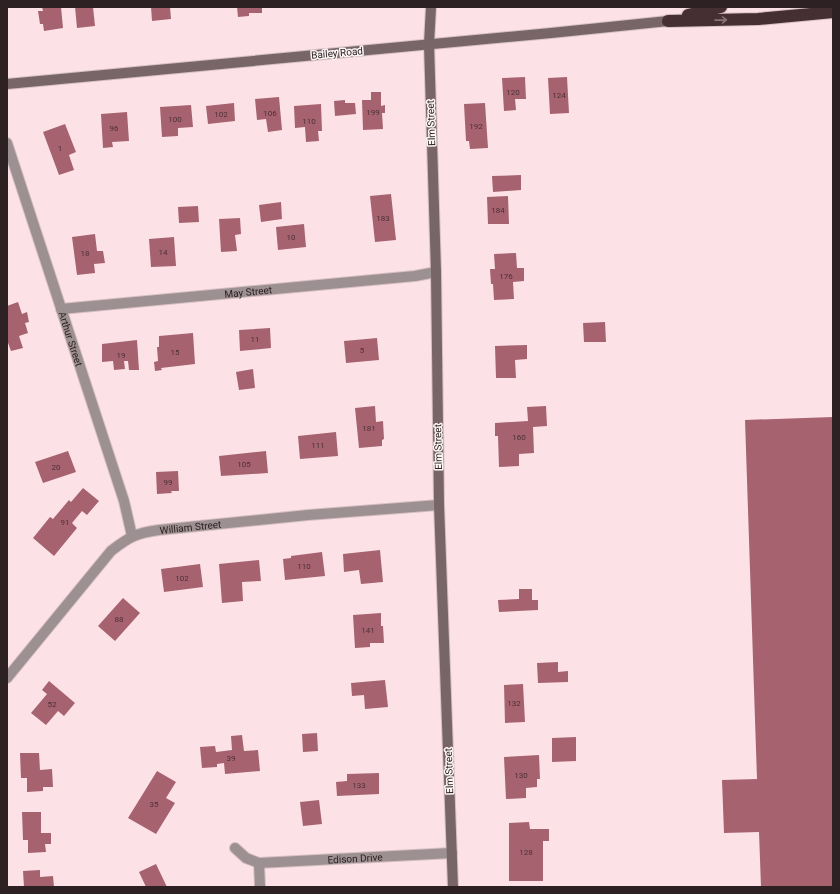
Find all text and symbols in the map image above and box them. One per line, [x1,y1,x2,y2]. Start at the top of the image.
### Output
one-way arrow [714,16,727,24]
street label: Bailey Road [311,45,363,61]
house number: 120 [506,88,520,97]
house number: 124 [552,91,566,100]
street label: Elm Street [425,100,437,146]
house number: 199 [366,108,380,117]
house number: 106 [263,109,277,118]
house number: 102 [214,110,228,119]
house number: 100 [168,115,182,124]
house number: 110 [302,117,316,126]
house number: 192 [469,122,483,131]
house number: 96 [110,124,119,133]
house number: 1 [58,144,62,153]
house number: 184 [491,206,505,215]
house number: 183 [376,214,390,223]
house number: 10 [287,233,296,242]
house number: 14 [159,248,168,257]
house number: 18 [81,249,90,258]
house number: 176 [499,272,513,281]
street label: May Street [224,284,272,299]
street label: Arthur Street [57,310,85,368]
house number: 11 [251,335,260,344]
house number: 5 [360,346,365,355]
house number: 15 [171,348,180,357]
house number: 19 [117,351,126,360]
house number: 181 [362,424,376,433]
street label: Elm Street [432,424,444,470]
house number: 160 [512,433,526,442]
house number: 111 [311,441,325,450]
house number: 105 [237,460,251,469]
house number: 20 [52,463,61,472]
house number: 99 [164,478,173,487]
house number: 91 [61,518,70,527]
street label: William Street [159,518,222,535]
house number: 110 [297,562,311,571]
house number: 102 [175,574,189,583]
house number: 88 [115,615,124,624]
house number: 141 [361,626,375,635]
house number: 132 [507,699,521,708]
house number: 52 [48,700,57,709]
street label: Elm Street [443,748,455,794]
house number: 39 [227,754,236,763]
house number: 130 [514,771,528,780]
house number: 133 [352,781,366,790]
house number: 35 [150,800,159,809]
house number: 128 [519,848,533,857]
street label: Edison Drive [327,851,383,865]

